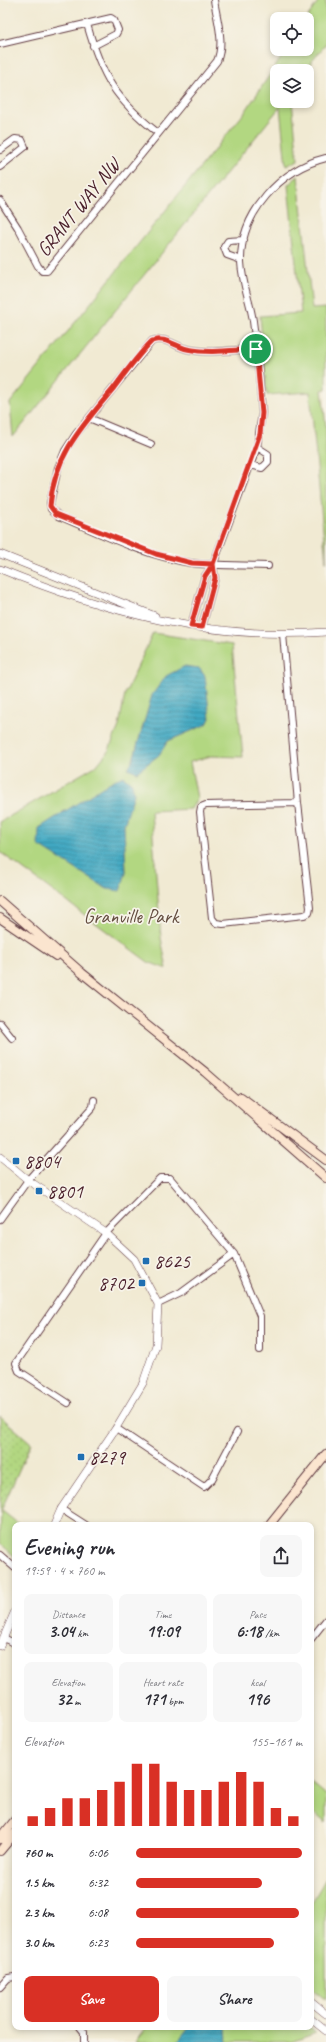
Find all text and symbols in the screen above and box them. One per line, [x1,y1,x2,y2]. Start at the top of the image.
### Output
map controls [270,12,314,108]
button: locate [270,12,314,56]
button: layers [270,64,314,108]
street label: GRANT WAY NW [31,151,127,262]
pin [239,332,273,366]
icon: arrive [245,338,267,360]
park label: Granville Park [84,904,180,929]
place label: 8804 [24,1149,62,1174]
marker: 8804 [11,1156,21,1166]
place label: 8801 [47,1179,84,1204]
marker: 8801 [34,1186,44,1196]
place label: 8625 [154,1249,191,1274]
marker: 8625 [141,1256,151,1266]
place label: 8702 [98,1271,136,1296]
marker: 8702 [137,1278,147,1288]
place label: 8279 [89,1445,127,1470]
marker: 8279 [76,1452,86,1462]
text: Evening run [24,1534,114,1562]
button: share [260,1535,302,1577]
text: 19:59 · 4 × 760 m [24,1563,105,1579]
text: Distance [52,1607,85,1621]
text: Time [155,1607,171,1621]
text: Pace [249,1607,266,1621]
text: 3.04 [48,1621,75,1642]
text: 19:09 [146,1621,180,1642]
text: 6:18 [236,1621,262,1642]
text: km [75,1626,88,1640]
text: /km [262,1626,280,1640]
text: Elevation [51,1675,85,1689]
text: Heart rate [143,1675,183,1689]
text: kcal [250,1675,265,1689]
text: 32 [56,1689,72,1710]
text: 171 [143,1689,166,1710]
text: 196 [246,1689,269,1710]
text: m [72,1694,80,1708]
text: bpm [166,1694,183,1708]
text: Elevation [24,1734,64,1750]
text: 155–161 m [251,1734,302,1750]
text: 760 m [24,1845,52,1861]
text: 6:06 [88,1845,108,1861]
text: 1.5 km [24,1875,54,1891]
text: 6:32 [88,1875,108,1891]
text: 2.3 km [24,1905,54,1921]
text: 6:08 [88,1905,108,1921]
text: 3.0 km [24,1935,54,1951]
text: 6:23 [88,1935,108,1951]
button: Save [24,1976,159,2022]
button: Share [167,1976,302,2022]

